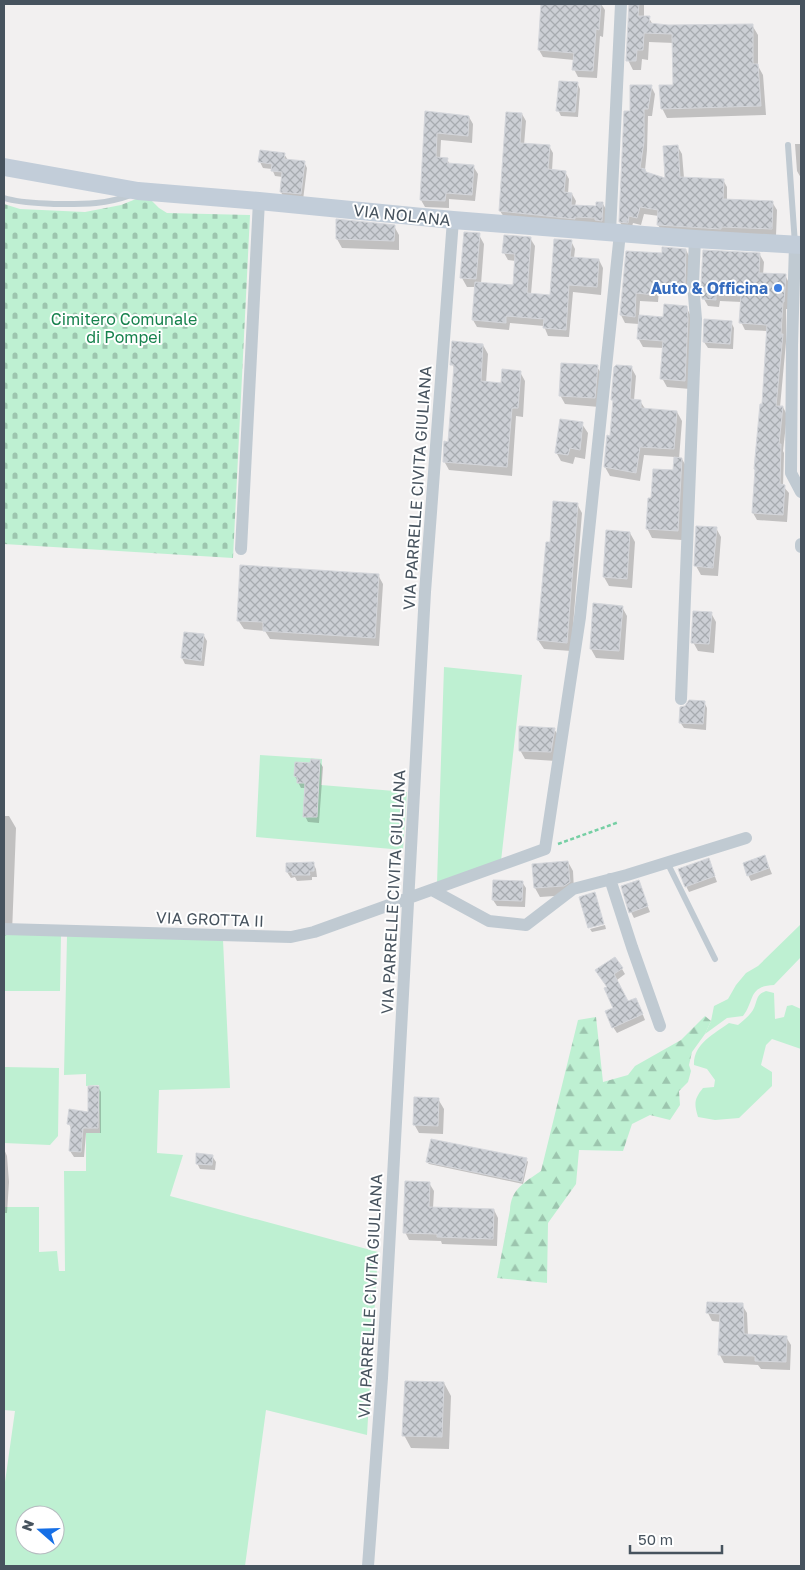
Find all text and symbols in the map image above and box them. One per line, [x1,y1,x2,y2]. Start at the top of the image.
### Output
street label: VIA NOLANA [352,200,452,230]
place label: Auto & Officina [651,278,768,298]
marker: Auto & Officina [772,282,784,294]
park label: Cimitero Comunale di Pompei [51,309,197,347]
street label: VIA PARRELLE CIVITA GIULIANA [398,365,436,611]
street label: VIA PARRELLE CIVITA GIULIANA [377,769,409,1015]
street label: VIA GROTTA II [156,907,264,931]
street label: VIA PARRELLE CIVITA GIULIANA [354,1173,386,1419]
north arrow [15,1505,65,1555]
text: N [18,1517,37,1533]
scale bar [630,1522,722,1554]
text: 50 m [638,1530,673,1548]

